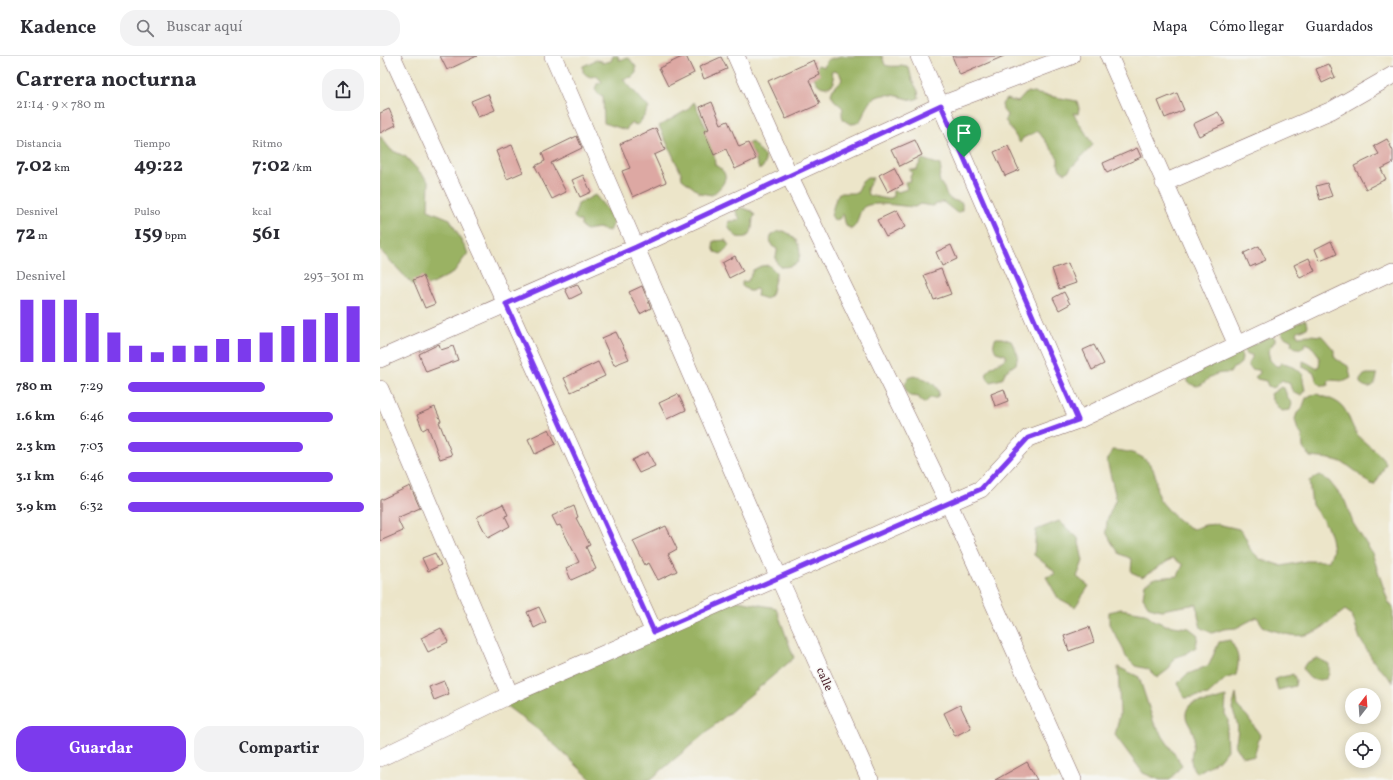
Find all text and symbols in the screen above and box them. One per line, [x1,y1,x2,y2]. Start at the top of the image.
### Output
search box [120,10,400,46]
text: Kadence [20,15,96,41]
icon: search [134,17,156,39]
text: Buscar aquí [166,17,243,38]
text: Mapa [1153,18,1188,37]
text: Cómo llegar [1210,18,1284,37]
text: Guardados [1306,18,1373,37]
text: Carrera nocturna [16,65,197,96]
button: share [322,69,364,111]
text: 21:14 · 9 × 780 m [16,96,105,114]
pin [947,116,981,157]
icon: arrive [953,122,975,144]
text: Distancia [16,137,62,152]
text: Tiempo [134,137,170,152]
text: Ritmo [252,137,282,152]
text: 7.02 [16,152,52,180]
text: 49:22 [134,152,183,180]
text: 7:02 [252,152,290,180]
text: km [52,161,70,176]
text: /km [290,161,312,176]
text: Desnivel [16,205,58,220]
text: Pulso [134,205,160,220]
text: kcal [252,205,272,220]
text: 72 [16,220,36,248]
text: 159 [134,220,163,248]
text: 561 [252,220,281,248]
text: m [36,229,48,244]
text: bpm [163,229,187,244]
text: Desnivel [16,268,66,286]
text: 293–301 m [303,268,364,286]
text: 780 m [16,378,52,396]
text: 7:29 [80,378,103,396]
text: 1.6 km [16,408,55,426]
text: 6:46 [80,408,104,426]
text: 2.3 km [16,438,56,456]
text: 7:03 [80,438,104,456]
text: 3.1 km [16,468,55,486]
text: 6:46 [80,468,104,486]
text: 3.9 km [16,498,57,516]
text: 6:32 [80,498,103,516]
street label: calle [812,665,836,694]
north arrow [1345,688,1381,724]
map controls [1345,688,1381,768]
button: Guardar [16,726,186,772]
button: Compartir [194,726,364,772]
button: locate [1345,732,1381,768]

